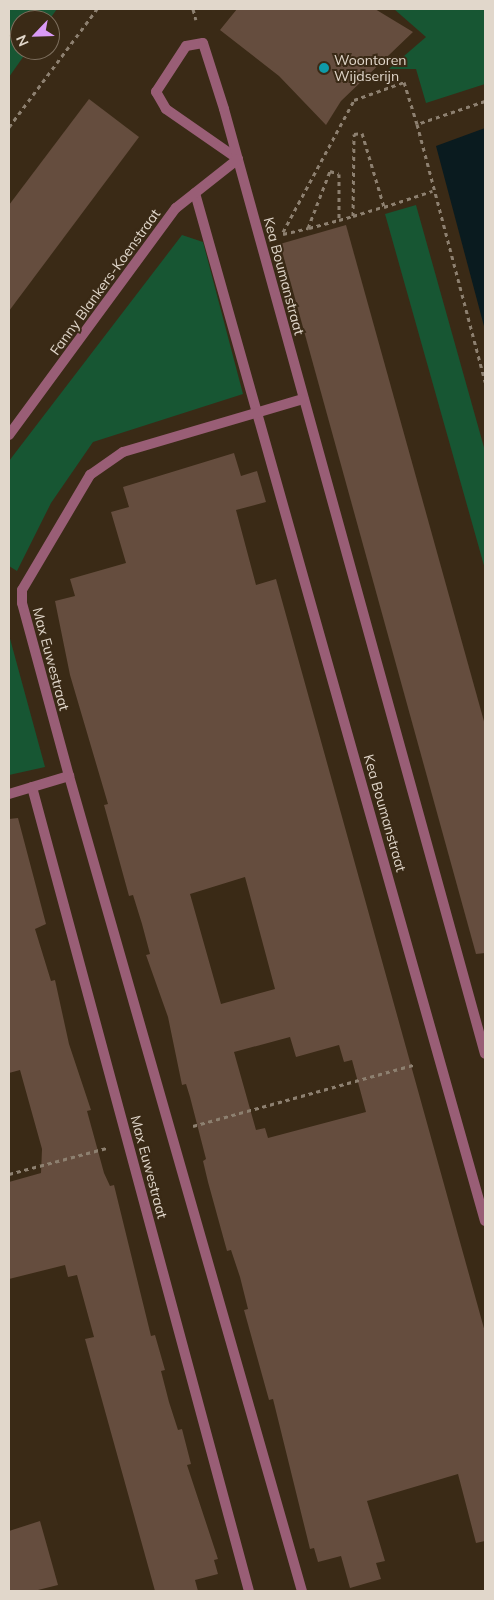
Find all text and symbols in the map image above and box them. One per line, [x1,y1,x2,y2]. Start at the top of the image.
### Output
north arrow [10,10,60,60]
text: N [12,32,33,49]
place label: Woontoren Wijdserijn [334,52,407,84]
marker: Woontoren Wijdserijn [318,62,330,74]
street label: Fanny Blankers-Koenstraat [46,206,164,358]
street label: Kea Boumanstraat [260,215,308,337]
street label: Max Euwestraat [29,606,73,712]
street label: Kea Boumanstraat [360,752,410,874]
street label: Max Euwestraat [127,1114,171,1220]

